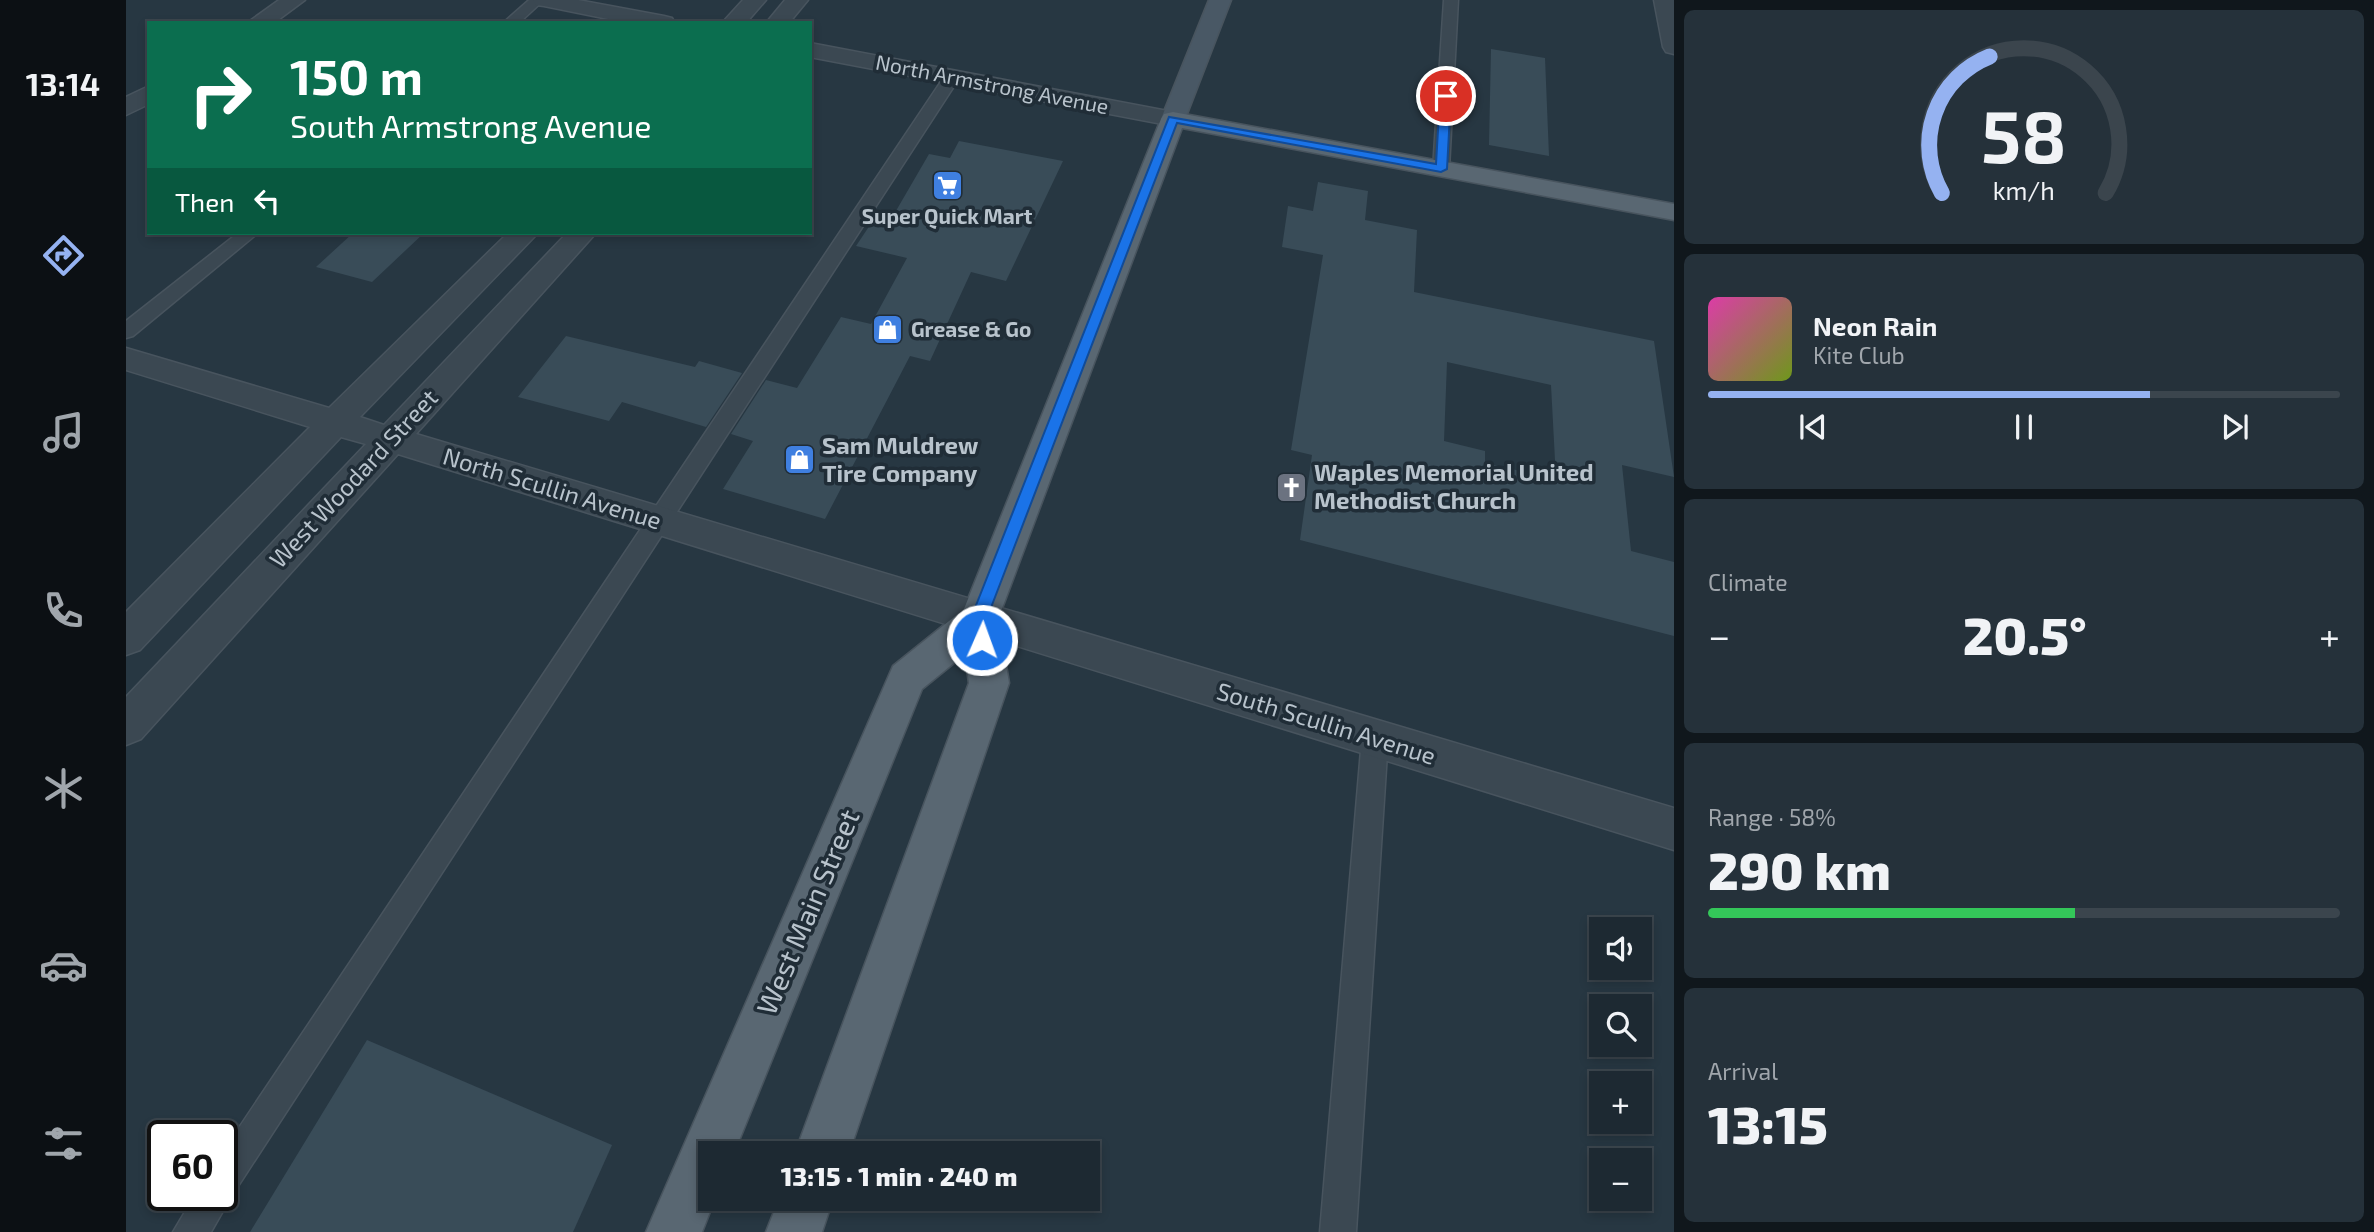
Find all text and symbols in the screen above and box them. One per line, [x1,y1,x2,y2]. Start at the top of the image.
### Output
text: 150 m [290,46,423,105]
icon: right [175,49,266,140]
street label: North Armstrong Avenue [874,49,1111,118]
text: 13:14 [26,64,100,102]
pin [1416,66,1476,126]
icon: arrive [1427,77,1465,115]
text: 58 [1981,91,2067,179]
text: South Armstrong Avenue [290,106,651,144]
supermarket icon: Super Quick Mart [930,168,964,202]
text: km/h [1993,175,2055,205]
icon: left [248,182,286,220]
text: Then [175,186,234,217]
place label: Super Quick Mart [862,203,1033,229]
icon: directions [39,231,88,280]
text: Neon Rain [1813,310,1937,341]
shop icon: Grease & Go [871,313,905,347]
place label: Grease & Go [911,316,1031,341]
text: Kite Club [1813,341,1905,369]
street label: West Woodard Street [263,383,443,573]
icon: music [39,408,88,457]
icon: previous [1794,408,1832,446]
icon: pause [2005,408,2043,446]
icon: next [2216,408,2254,446]
place label: Sam Muldrew Tire Company [822,430,979,487]
street label: North Scullin Avenue [440,441,665,535]
shop icon: Sam Muldrew Tire Company [782,443,816,477]
place label: Waples Memorial United Methodist Church [1314,457,1594,514]
church icon: Waples Memorial United Methodist Church [1274,470,1308,504]
text: Climate [1708,568,1788,596]
icon: phone [39,586,88,635]
position arrow [945,603,1019,677]
text: 20.5° [1963,603,2087,665]
text: − [1708,612,1730,658]
text: + [2319,612,2340,658]
street label: South Scullin Avenue [1213,675,1439,770]
icon: climate [39,764,88,813]
text: Range · 58% [1708,803,1836,831]
street label: West Main Street [749,804,866,1019]
text: 290 km [1708,838,1891,900]
map controls [1589,917,1652,1211]
button: sound [1589,917,1652,980]
icon: car [39,941,88,990]
button: search [1589,994,1652,1057]
text: Arrival [1708,1057,1778,1085]
button: + [1589,1071,1652,1134]
text: 13:15 [1708,1092,1828,1154]
icon: filters [39,1119,88,1168]
speed limit sign: 60 [147,1120,238,1211]
button: − [1589,1148,1652,1211]
text: 13:15 · 1 min · 240 m [781,1160,1017,1191]

